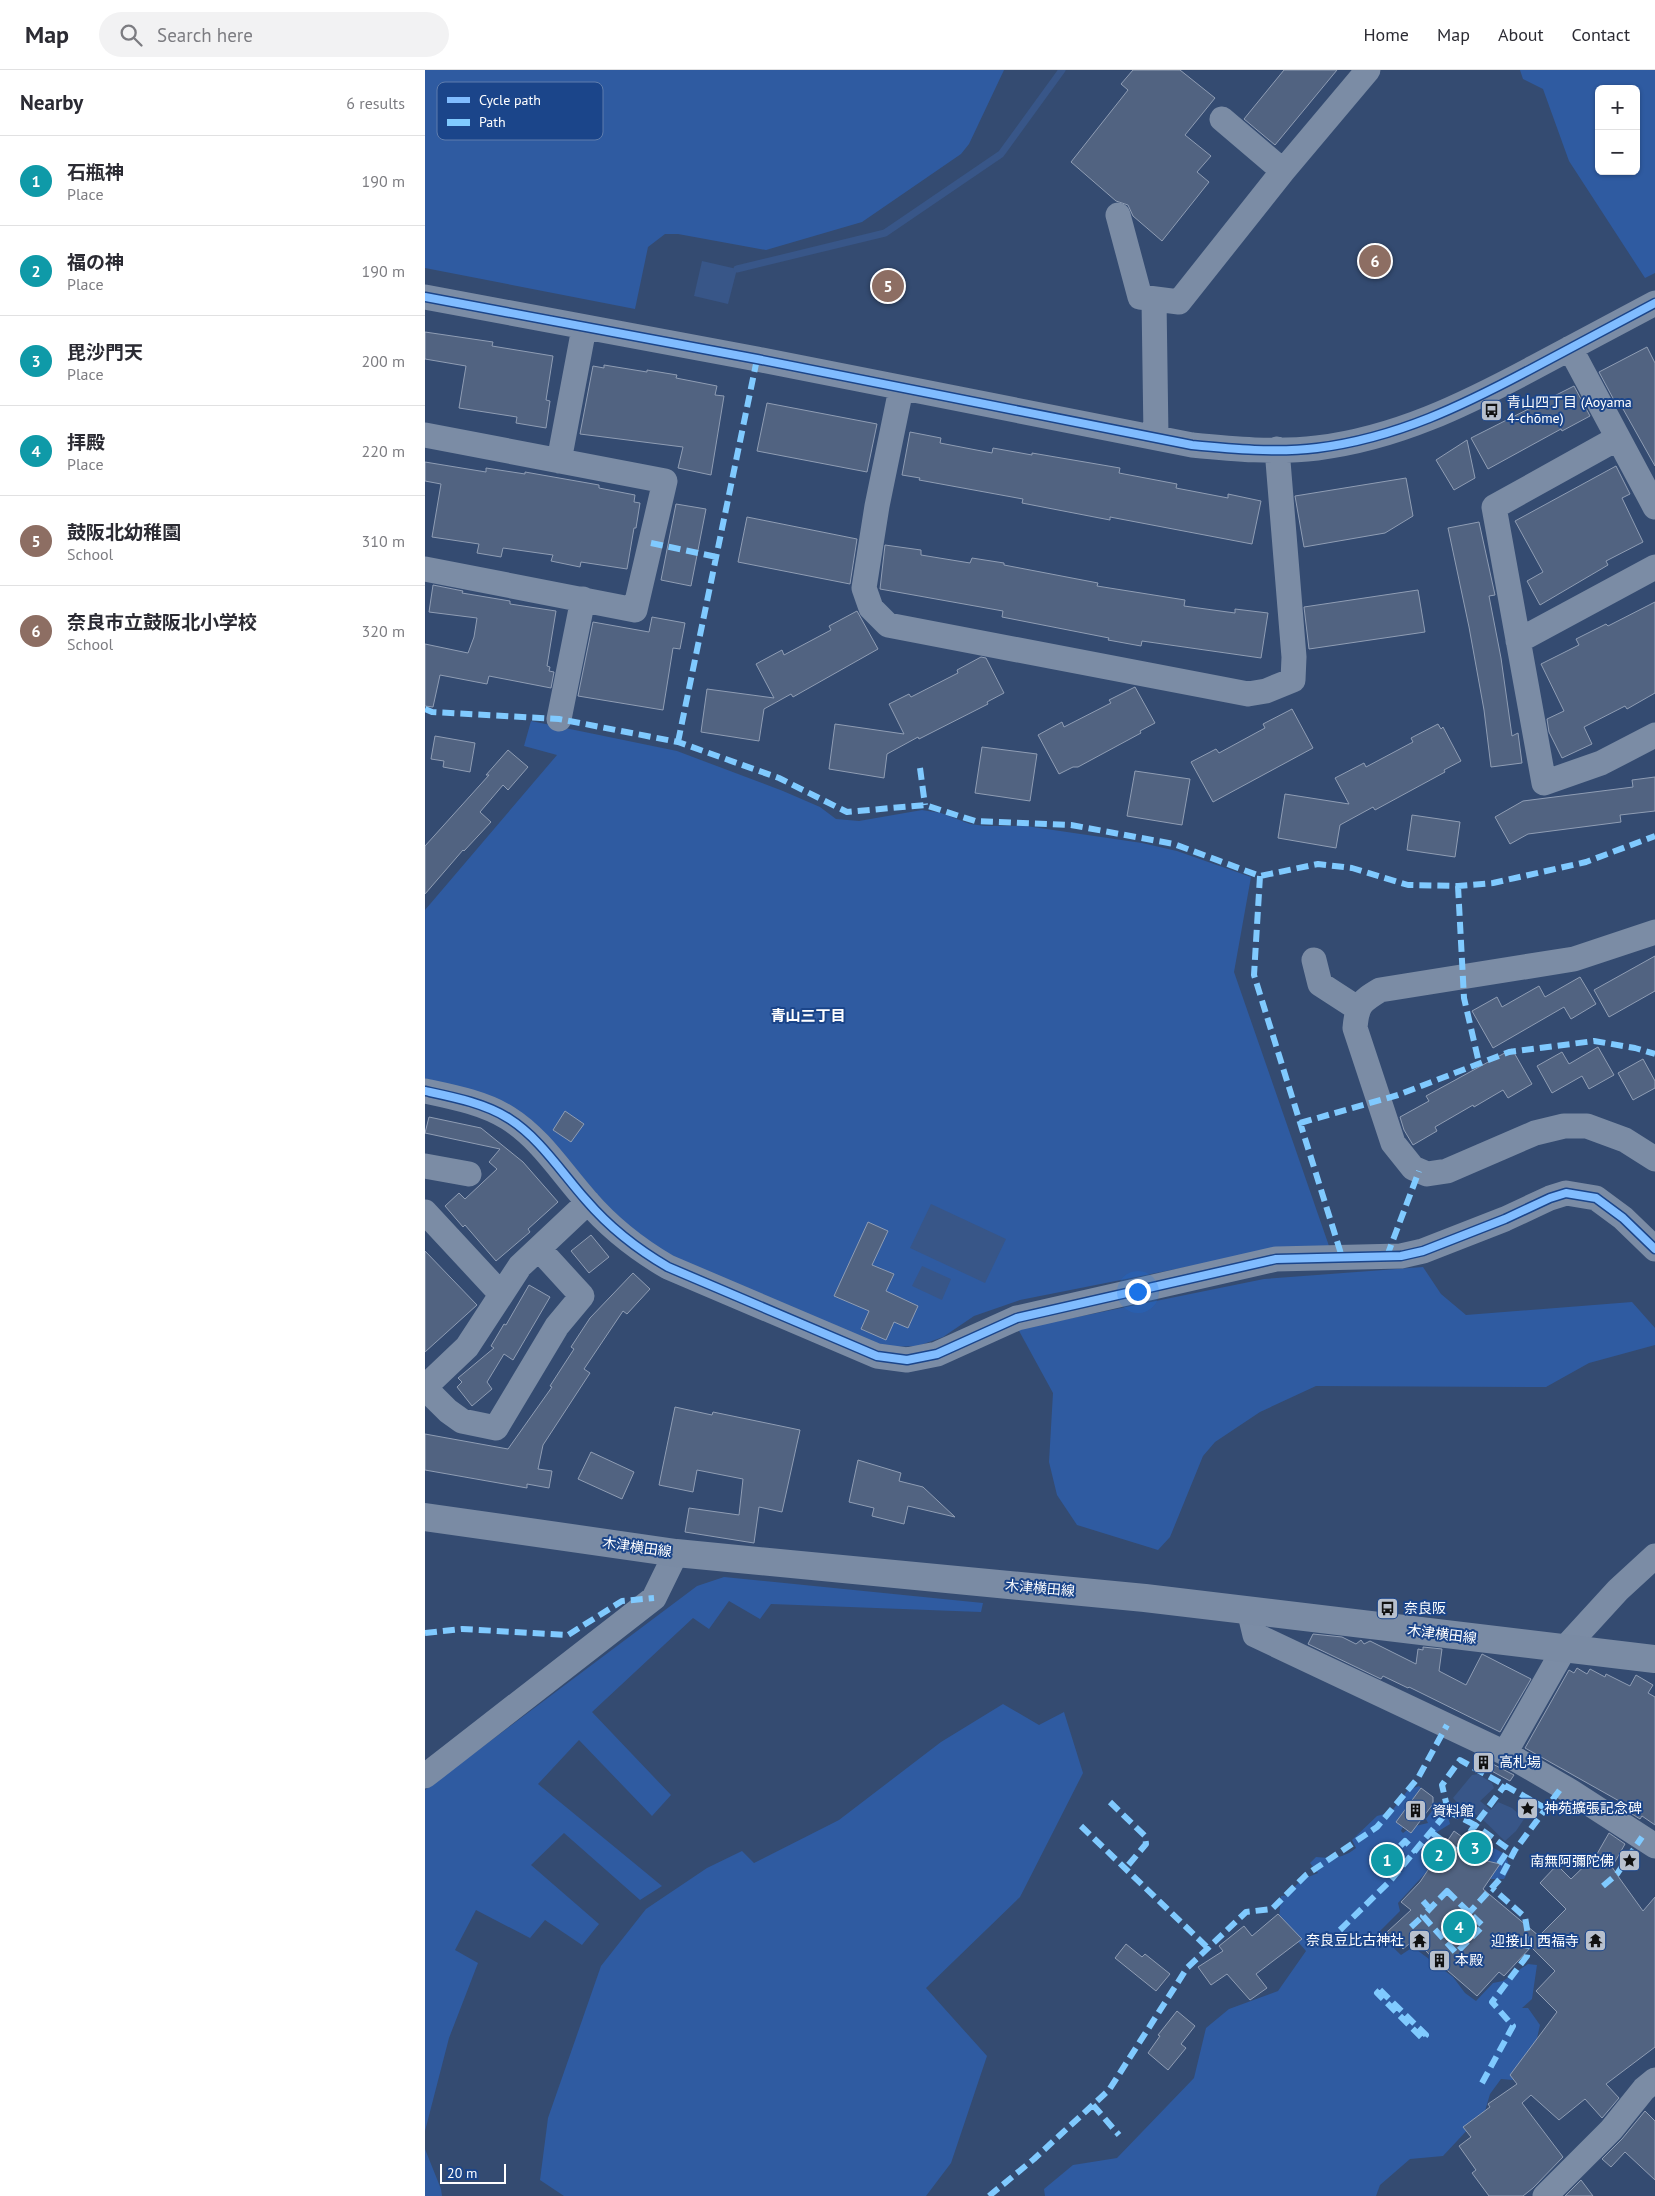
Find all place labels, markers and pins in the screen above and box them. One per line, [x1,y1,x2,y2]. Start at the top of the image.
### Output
pin: 6 [1359,242,1391,280]
pin: 5 [872,267,904,305]
place label: 青山四丁目 (Aoyama 4-chōme) [1507,393,1632,427]
bus stop icon: 青山四丁目 (Aoyama 4-chōme) [1479,398,1503,422]
bus stop icon: 奈良阪 [1376,1596,1400,1620]
place label: 奈良阪 [1404,1599,1446,1617]
building icon: 高札場 [1471,1750,1495,1774]
place label: 高札場 [1499,1753,1541,1771]
place icon: 神苑擴張記念碑 [1516,1796,1540,1820]
building icon: 資料館 [1404,1799,1428,1823]
place label: 神苑擴張記念碑 [1544,1799,1642,1817]
place label: 資料館 [1432,1802,1474,1820]
pin: 3 [1459,1829,1491,1867]
pin: 2 [1423,1836,1455,1874]
pin: 1 [1371,1841,1403,1879]
place icon: 南無阿彌陀佛 [1618,1849,1642,1873]
place label: 南無阿彌陀佛 [1530,1852,1614,1870]
pin: 4 [1443,1908,1475,1946]
temple icon: 奈良豆比古神社 [1408,1928,1432,1952]
temple icon: 迎接山 西福寺 [1583,1929,1607,1953]
place label: 奈良豆比古神社 [1306,1931,1404,1949]
place label: 迎接山 西福寺 [1491,1932,1579,1950]
building icon: 本殿 [1427,1948,1451,1972]
place label: 本殿 [1455,1951,1483,1969]

